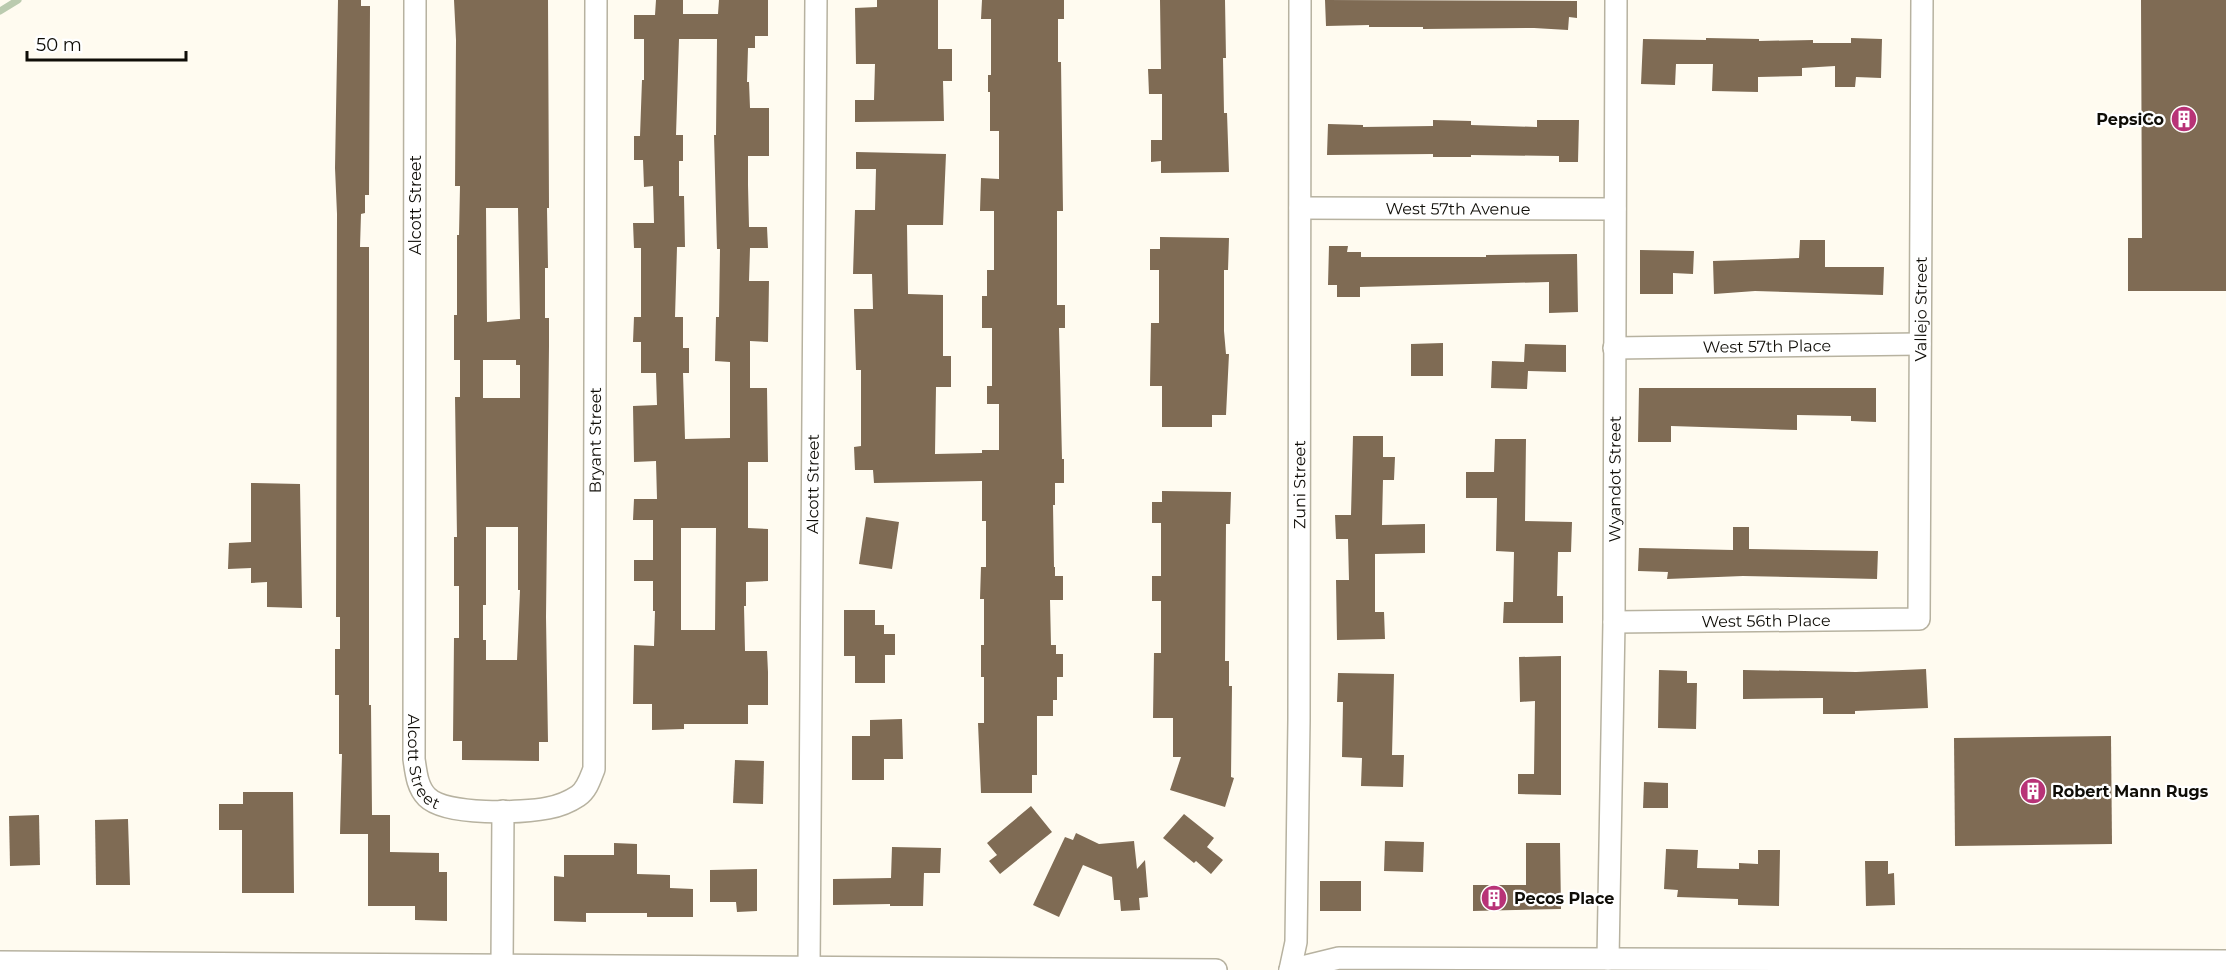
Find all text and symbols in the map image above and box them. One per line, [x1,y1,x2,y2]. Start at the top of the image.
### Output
scale bar [27,24,186,62]
text: 50 m [36,34,82,56]
building icon: PepsiCo [2169,104,2199,134]
place label: PepsiCo [2096,110,2164,129]
street label: Alcott Street [406,154,425,255]
street label: West 57th Avenue [1385,199,1531,218]
street label: Vallejo Street [1911,256,1930,362]
street label: West 57th Place [1703,336,1831,356]
street label: Bryant Street [585,387,604,493]
street label: Wyandot Street [1605,415,1624,542]
street label: Alcott Street [803,433,822,534]
street label: Zuni Street [1290,440,1309,529]
street label: West 56th Place [1701,610,1831,631]
street label: Alcott Street [404,714,443,813]
building icon: Robert Mann Rugs [2018,776,2048,806]
place label: Robert Mann Rugs [2052,782,2209,801]
building icon: Pecos Place [1479,883,1509,913]
place label: Pecos Place [1514,889,1614,908]

